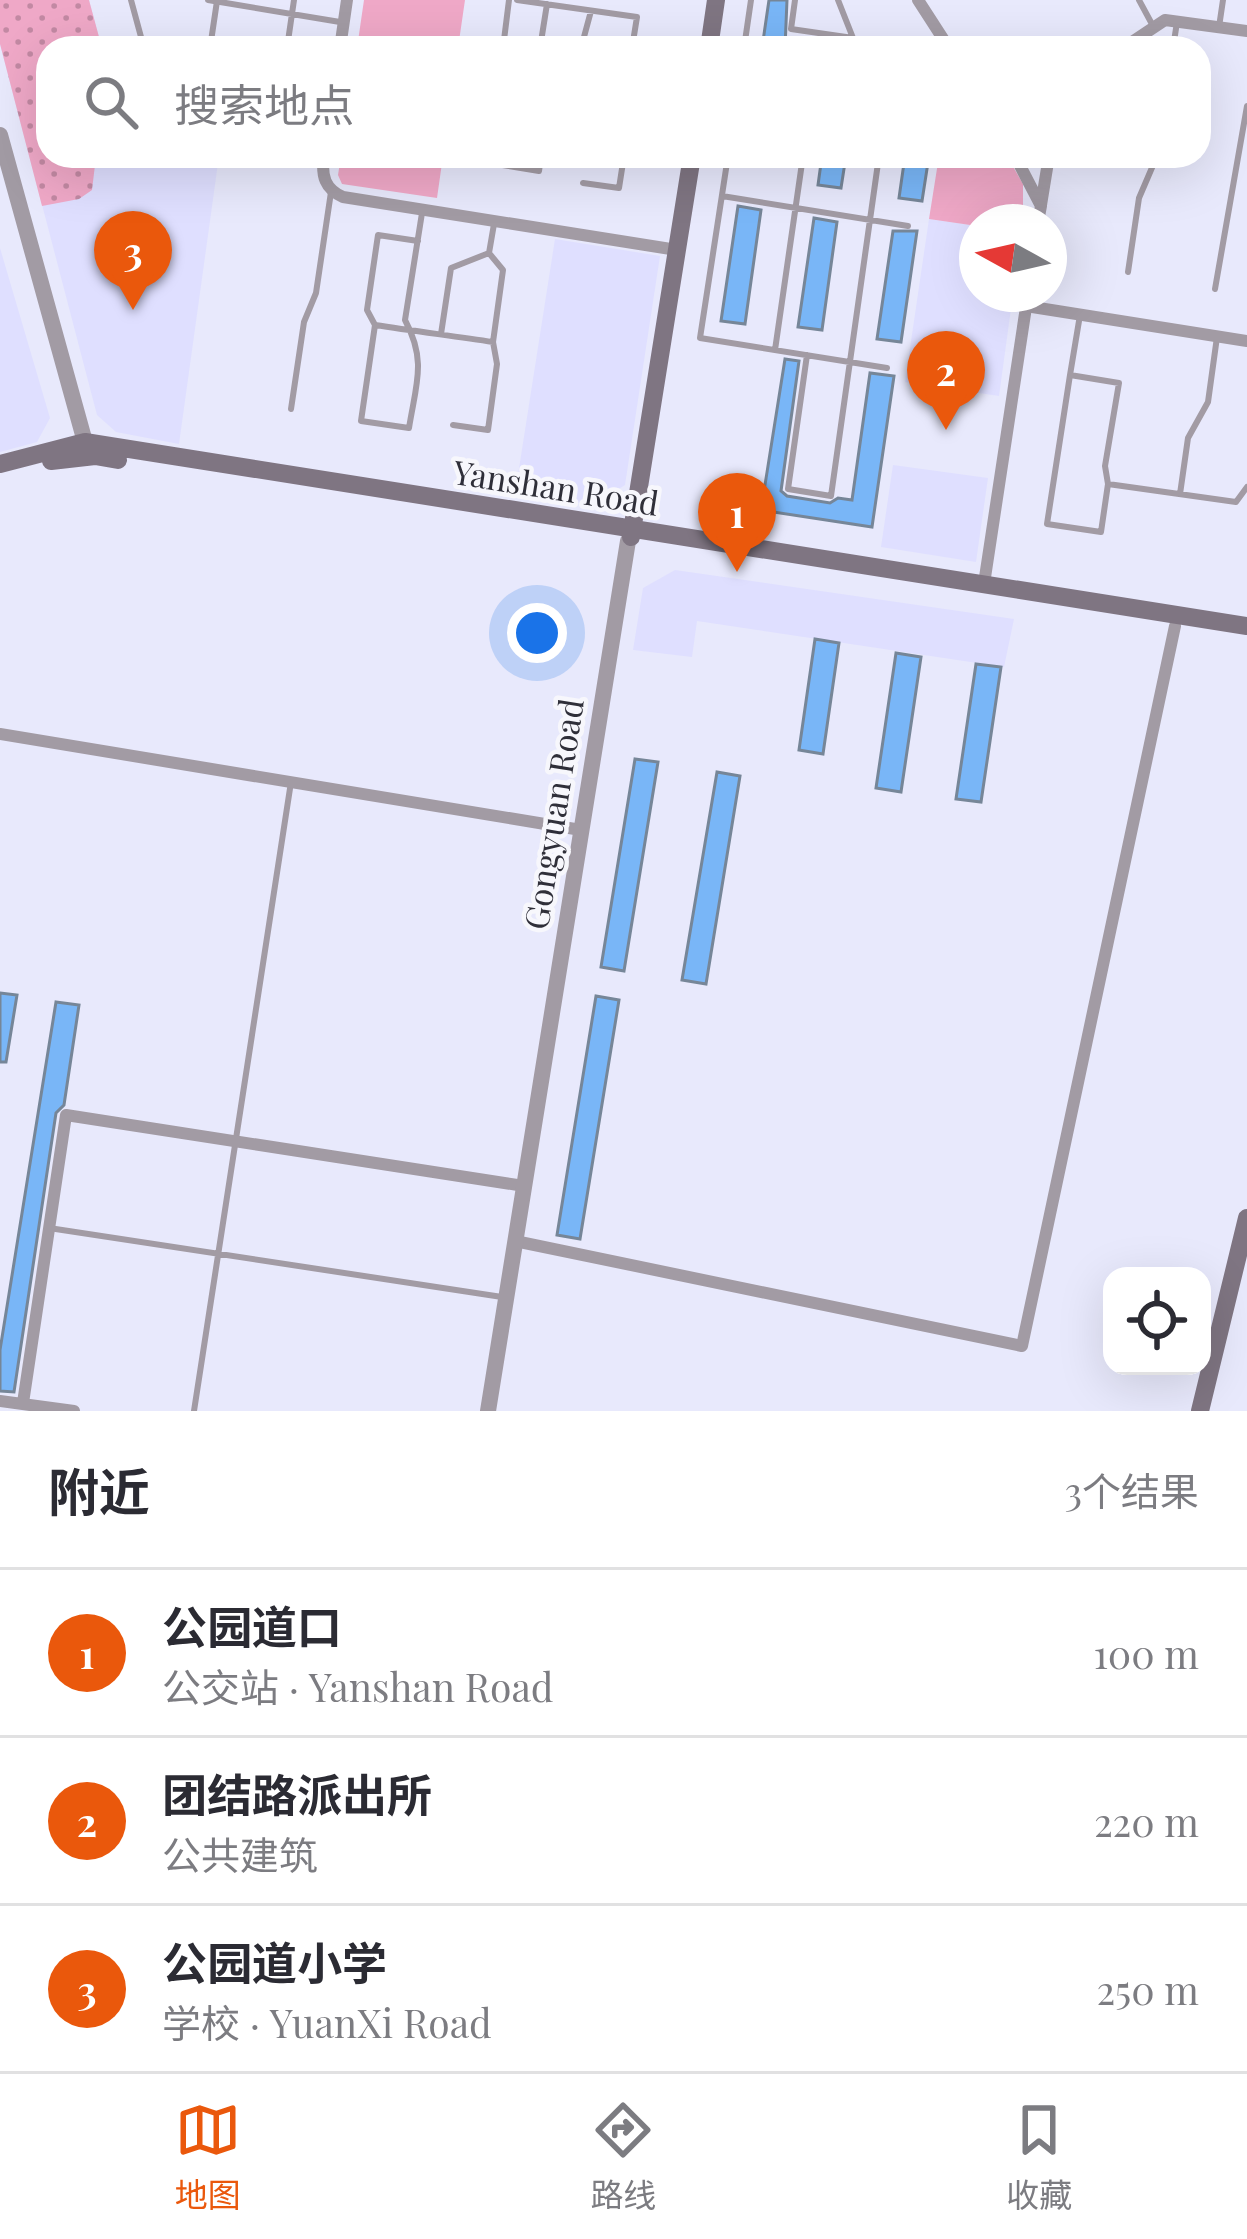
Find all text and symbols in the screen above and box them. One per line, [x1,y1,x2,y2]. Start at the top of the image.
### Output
search box [36,36,1211,168]
icon: search [78,69,144,135]
text: 搜索地点 [174,73,354,133]
north arrow [959,204,1067,312]
pin: 3 [94,211,172,310]
pin: 2 [907,331,985,430]
street label: Yanshan Road [450,448,662,524]
pin: 1 [698,473,776,572]
your location [507,603,567,663]
street label: Gongyuan Road [512,695,592,932]
map controls [1103,1267,1211,1375]
button: locate [1103,1267,1211,1375]
text: 附近 [48,1456,150,1524]
text: 3个结果 [1064,1464,1199,1516]
text: 公园道口 [162,1595,342,1655]
text: 1 [80,1627,94,1679]
text: 100 m [1093,1627,1199,1679]
text: 公交站 · Yanshan Road [162,1660,553,1712]
text: 团结路派出所 [162,1763,432,1823]
text: 2 [77,1795,97,1847]
text: 220 m [1094,1795,1199,1847]
text: 公共建筑 [162,1828,318,1880]
text: 公园道小学 [162,1931,387,1991]
text: 3 [77,1963,97,2015]
text: 250 m [1096,1963,1199,2015]
text: 学校 · YuanXi Road [162,1996,492,2048]
tab: 地图 [175,2097,241,2217]
tab: 路线 [590,2097,656,2217]
tab: 收藏 [1006,2097,1072,2217]

